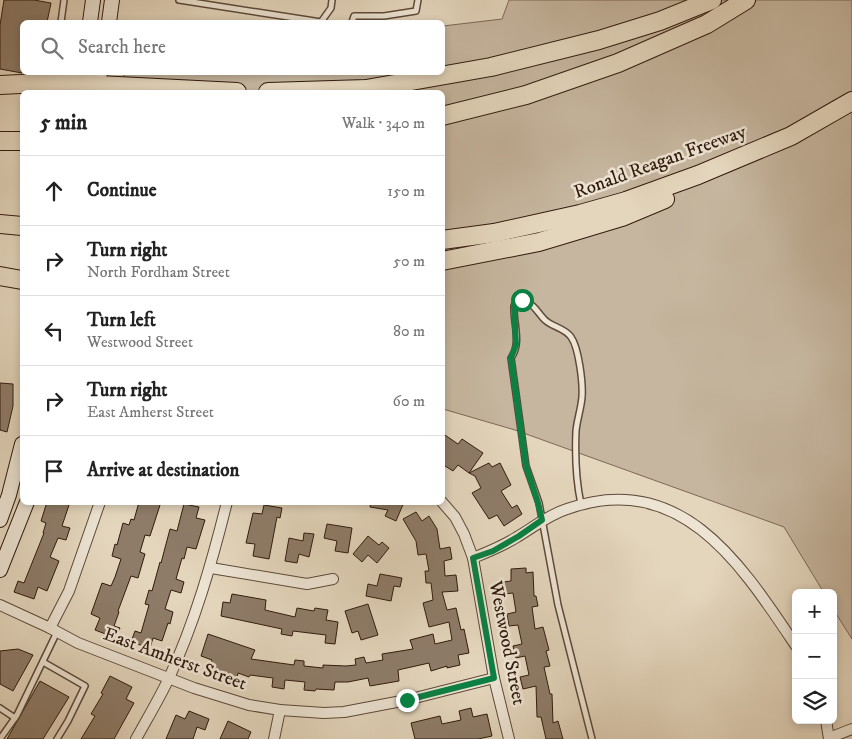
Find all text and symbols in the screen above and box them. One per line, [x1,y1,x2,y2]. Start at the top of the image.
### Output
search box [20,20,445,75]
icon: search [38,34,66,62]
text: Search here [78,36,166,59]
text: 5 min [40,110,87,136]
text: Walk · 340 m [342,113,425,133]
street label: Ronald Reagan Freeway [571,120,750,204]
icon: ahead [40,177,68,205]
text: Continue [87,179,157,202]
text: 150 m [387,181,425,201]
text: Turn right [87,239,167,262]
icon: right [40,247,68,275]
text: 50 m [393,251,425,271]
text: North Fordham Street [87,262,230,282]
route start [511,289,534,312]
text: Turn left [87,309,156,332]
icon: left [40,317,68,345]
text: 80 m [393,321,425,341]
text: Westwood Street [87,332,193,352]
text: Turn right [87,379,167,402]
icon: right [40,387,68,415]
text: 60 m [393,391,425,411]
text: East Amherst Street [87,402,214,422]
icon: arrive [40,457,68,485]
text: Arrive at destination [87,459,239,482]
street label: Westwood Street [484,578,530,707]
map controls [792,589,837,724]
button: + [792,589,837,634]
street label: East Amherst Street [100,622,250,696]
button: − [792,634,837,679]
button: layers [792,679,837,724]
route end [396,689,419,712]

